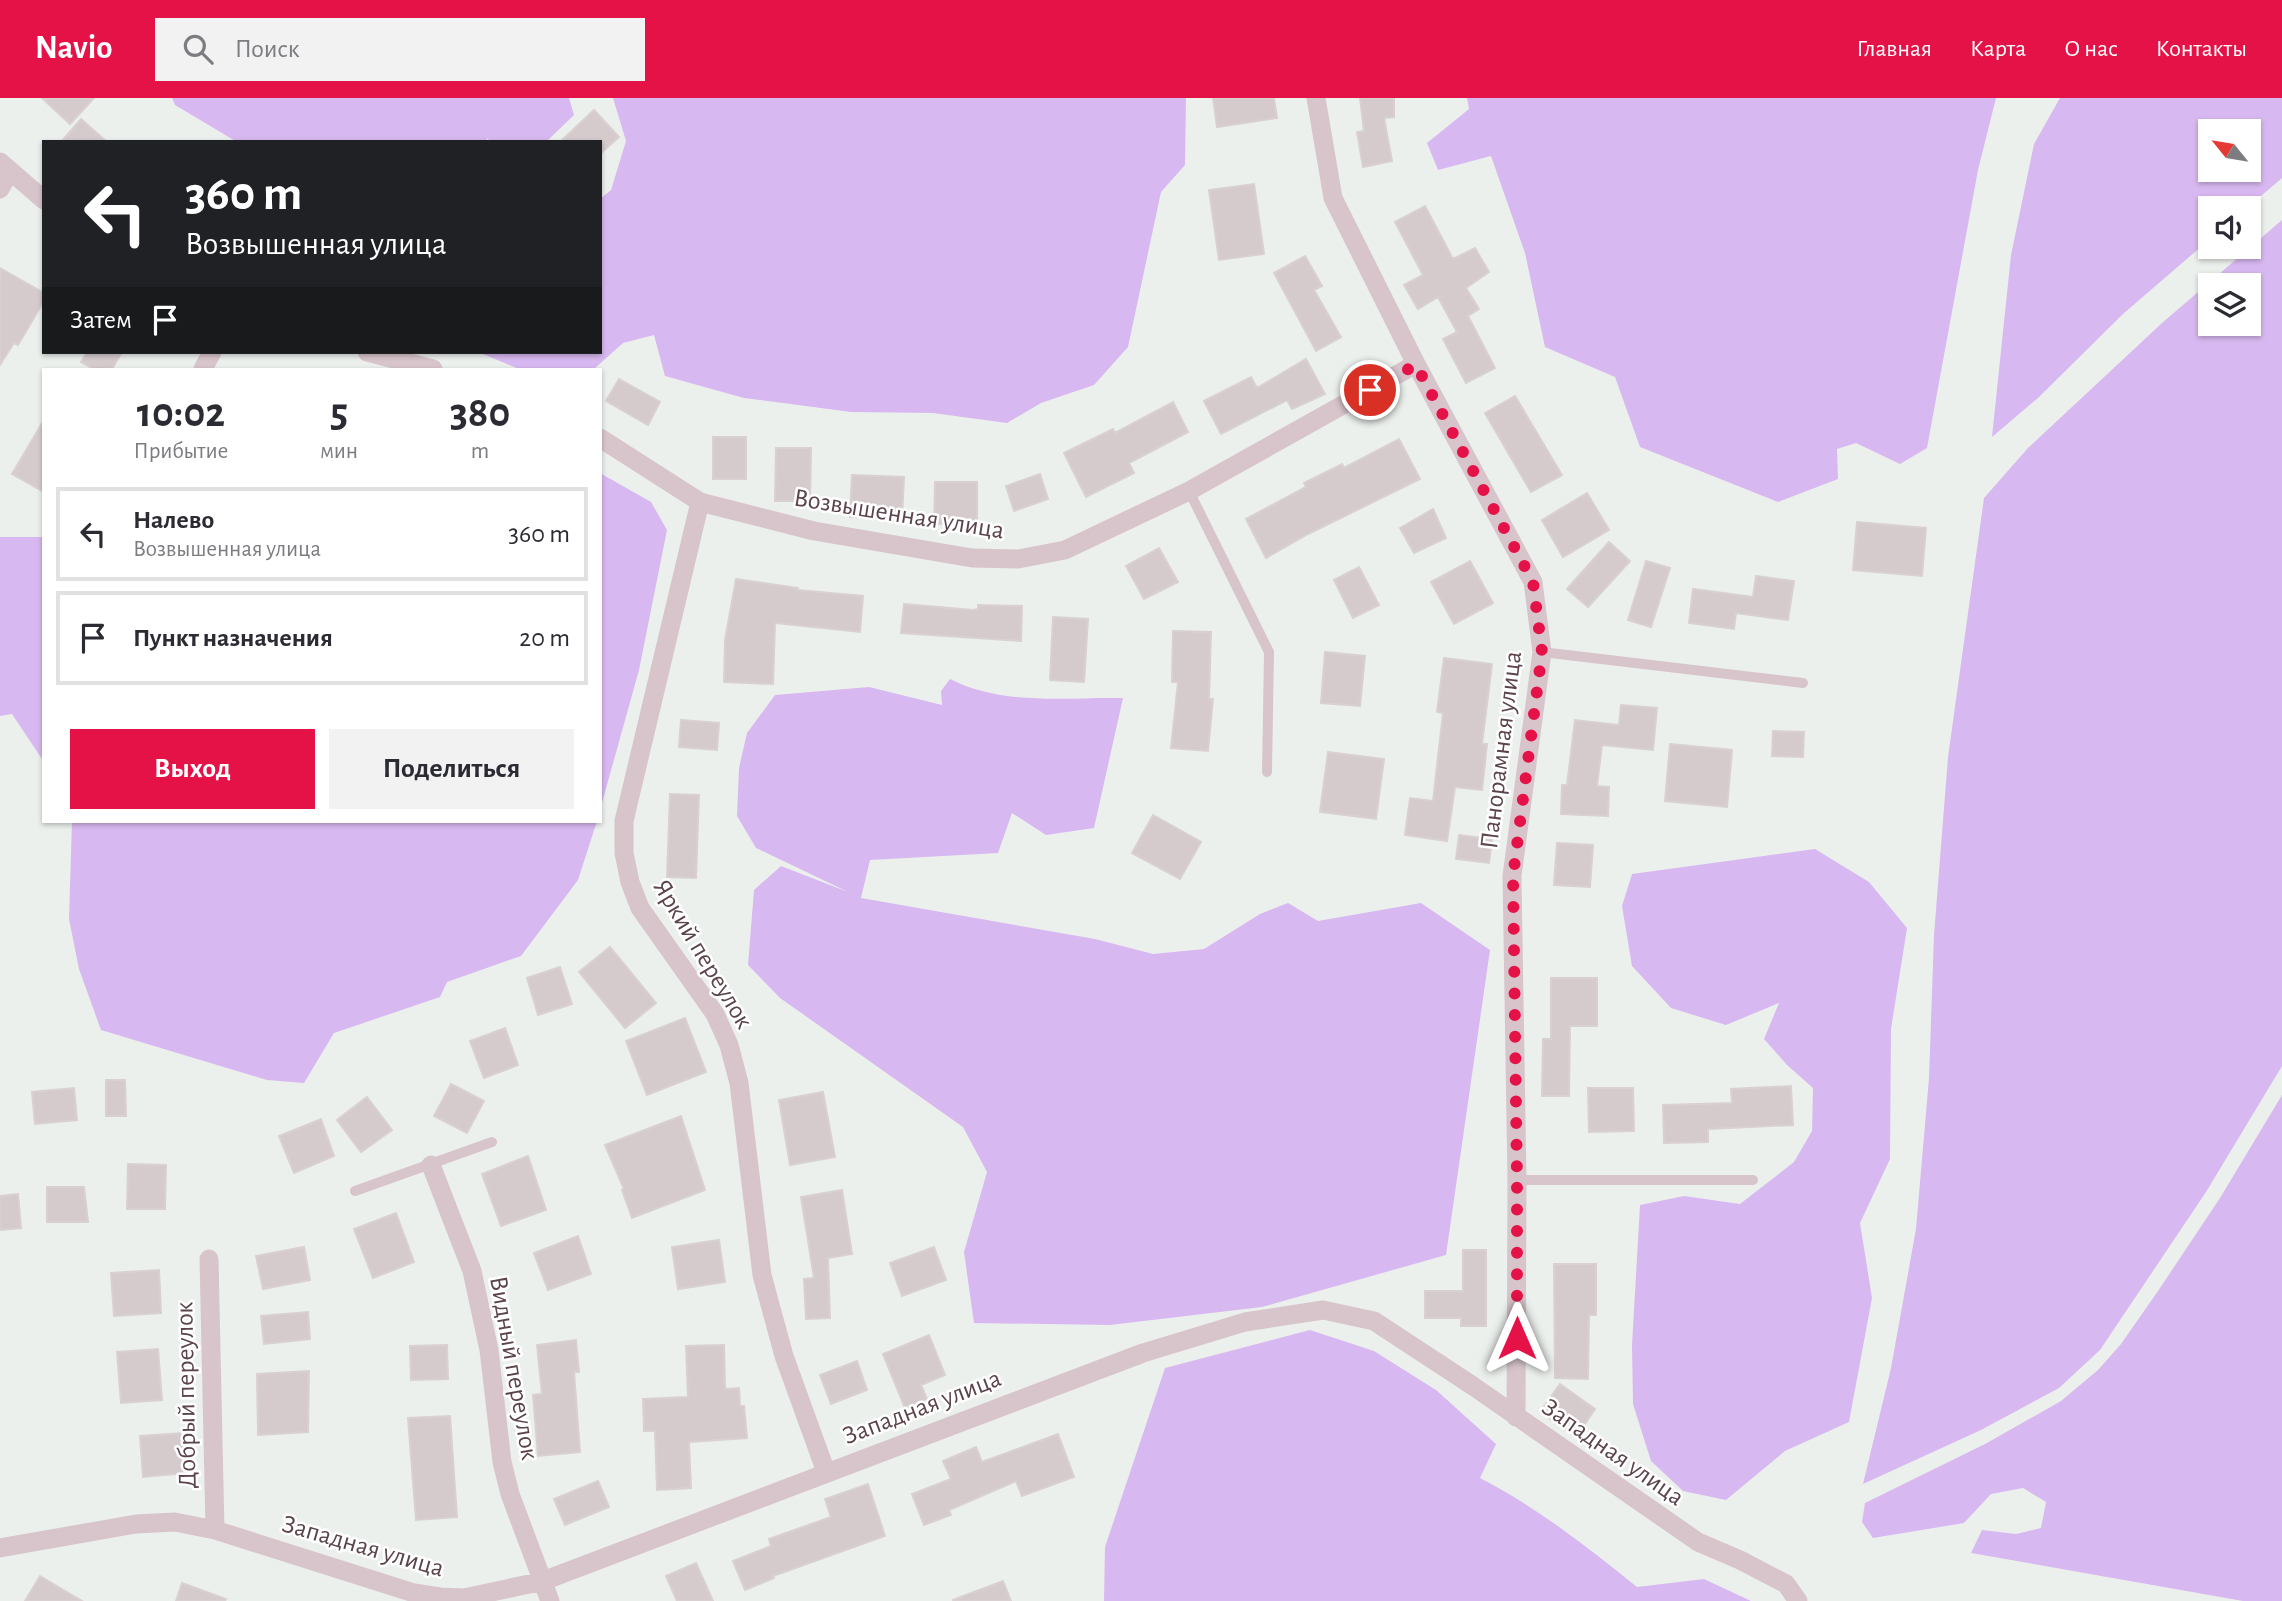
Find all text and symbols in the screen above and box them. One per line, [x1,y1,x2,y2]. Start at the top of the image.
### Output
search box [155,18,645,81]
icon: search [179,30,217,68]
text: Navio [35,32,113,65]
text: Поиск [235,36,300,62]
text: Главная [1857,37,1932,61]
text: Карта [1970,37,2026,61]
text: О нас [2064,37,2118,61]
text: Контакты [2156,37,2247,61]
north arrow [2198,119,2261,182]
map controls [2198,119,2261,336]
icon: left [70,168,161,259]
text: 360 m [185,170,302,219]
button: sound [2198,196,2261,259]
text: Возвышенная улица [185,228,447,260]
button: layers [2198,273,2261,336]
icon: arrive [146,301,184,339]
text: Затем [70,307,132,333]
pin [1340,360,1400,420]
icon: arrive [1351,371,1389,409]
text: 10:02 [137,392,225,434]
text: 5 [330,392,348,434]
text: 380 [450,392,510,434]
text: Прибытие [134,440,228,463]
text: мин [320,440,358,463]
text: m [471,440,489,463]
street label: Возвышенная улица [792,485,1006,543]
text: Налево [133,507,214,533]
icon: left [74,515,112,553]
text: 360 m [508,521,570,547]
text: Возвышенная улица [133,538,321,561]
icon: arrive [74,619,112,657]
text: Пункт назначения [133,625,333,651]
text: 20 m [519,625,570,651]
street label: Панорамная улица [1476,649,1526,850]
button: Выход [70,729,315,809]
button: Поделиться [329,729,574,809]
street label: Яркий переулок [648,875,758,1033]
street label: Видный переулок [485,1274,543,1462]
street label: Добрый переулок [171,1301,201,1489]
position arrow [1480,1301,1554,1375]
street label: Западная улица [839,1365,1005,1449]
street label: Западная улица [1537,1393,1689,1511]
street label: Западная улица [279,1510,447,1582]

